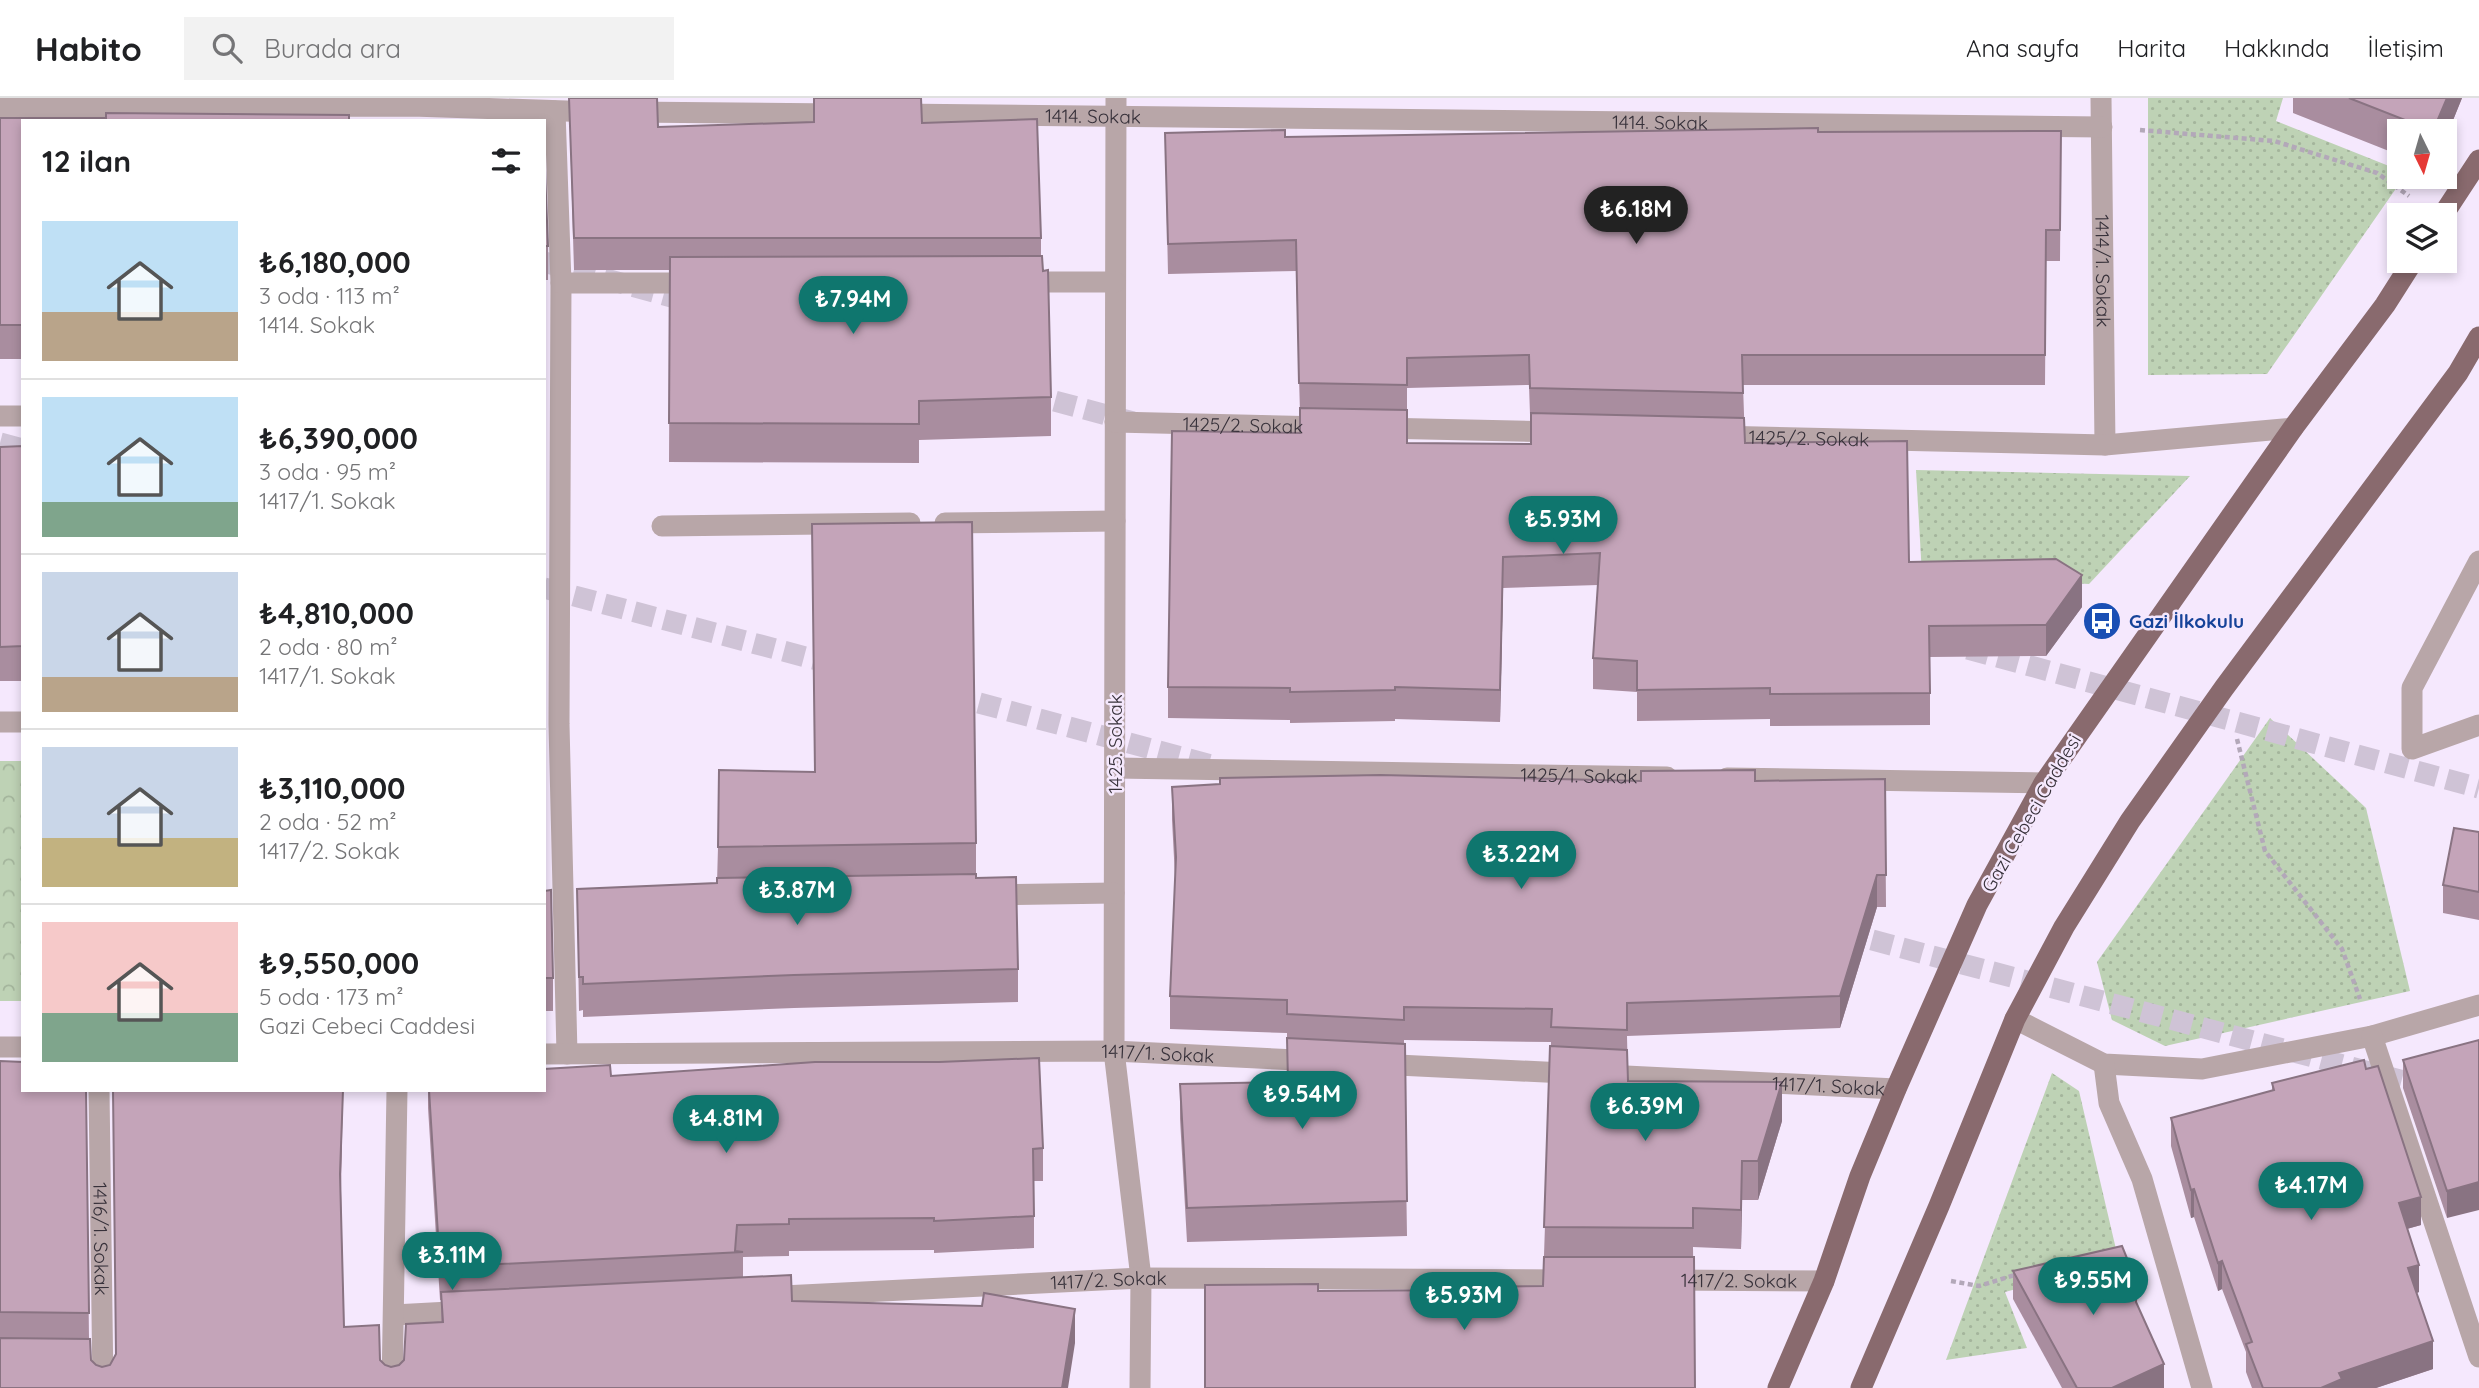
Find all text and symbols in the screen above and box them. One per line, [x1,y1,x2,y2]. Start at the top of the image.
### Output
search box [184,17,674,80]
text: Habito [35,28,142,69]
icon: search [208,29,246,67]
text: Burada ara [264,32,401,65]
text: Ana sayfa [1966,33,2079,63]
text: Harita [2117,33,2186,63]
text: Hakkında [2224,33,2330,63]
text: İletişim [2368,33,2444,63]
street label: 1414. Sokak [1045,104,1141,129]
street label: 1414. Sokak [1612,110,1708,135]
north arrow [2387,119,2457,189]
map controls [2387,119,2457,273]
text: 12 ilan [42,142,131,180]
icon: filters [487,142,525,180]
pin: ₺6.18M [1579,186,1693,246]
text: ₺6.18M [1600,194,1672,223]
button: layers [2387,203,2457,273]
street label: 1414/1. Sokak [2090,214,2116,328]
text: ₺6,180,000 [259,243,411,281]
icon: home [98,249,182,333]
pin: ₺7.94M [796,276,910,336]
text: 3 oda · 113 m² [259,281,400,310]
text: ₺7.94M [815,284,891,313]
text: 1414. Sokak [259,310,375,339]
street label: 1425/2. Sokak [1182,412,1304,438]
text: ₺6,390,000 [259,419,418,457]
icon: home [98,425,182,509]
street label: 1425/2. Sokak [1748,425,1870,452]
text: 3 oda · 95 m² [259,457,396,486]
text: 1417/1. Sokak [259,486,396,515]
pin: ₺5.93M [1506,496,1620,556]
text: ₺5.93M [1525,504,1601,533]
text: ₺4,810,000 [259,594,414,632]
icon: home [98,600,182,684]
bus stop icon: Gazi İlkokulu [2081,600,2123,642]
place label: Gazi İlkokulu [2129,609,2244,633]
text: 2 oda · 80 m² [259,632,397,661]
text: 1417/1. Sokak [259,661,396,690]
street label: 1425. Sokak [1103,694,1127,794]
street label: Gazi Cebeci Caddesi [1976,730,2086,896]
street label: 1425/1. Sokak [1520,763,1638,789]
text: ₺3,110,000 [259,769,406,807]
icon: home [98,775,182,859]
text: 2 oda · 52 m² [259,807,397,836]
pin: ₺3.22M [1464,832,1578,891]
text: 1417/2. Sokak [259,836,400,865]
text: ₺3.22M [1482,839,1560,868]
pin: ₺3.87M [740,868,854,927]
text: ₺3.87M [759,875,835,904]
text: ₺9,550,000 [259,944,419,982]
icon: home [98,950,182,1034]
text: 5 oda · 173 m² [259,982,404,1011]
text: Gazi Cebeci Caddesi [259,1011,475,1040]
street label: 1417/1. Sokak [1101,1039,1215,1068]
street label: 1417/1. Sokak [1771,1071,1885,1100]
pin: ₺9.54M [1245,1072,1359,1131]
text: ₺9.54M [1263,1079,1341,1108]
pin: ₺6.39M [1588,1084,1702,1143]
text: ₺6.39M [1606,1091,1684,1120]
pin: ₺4.81M [669,1096,783,1155]
text: ₺4.81M [689,1103,763,1132]
pin: ₺4.17M [2254,1162,2368,1222]
text: ₺4.17M [2274,1170,2348,1199]
street label: 1416/1. Sokak [88,1182,114,1296]
pin: ₺3.11M [395,1232,509,1292]
text: ₺3.11M [418,1240,486,1269]
pin: ₺9.55M [2036,1258,2150,1317]
text: ₺9.55M [2054,1265,2132,1294]
street label: 1417/2. Sokak [1050,1266,1167,1295]
street label: 1417/2. Sokak [1681,1268,1797,1293]
pin: ₺5.93M [1407,1272,1521,1332]
text: ₺5.93M [1426,1280,1502,1309]

